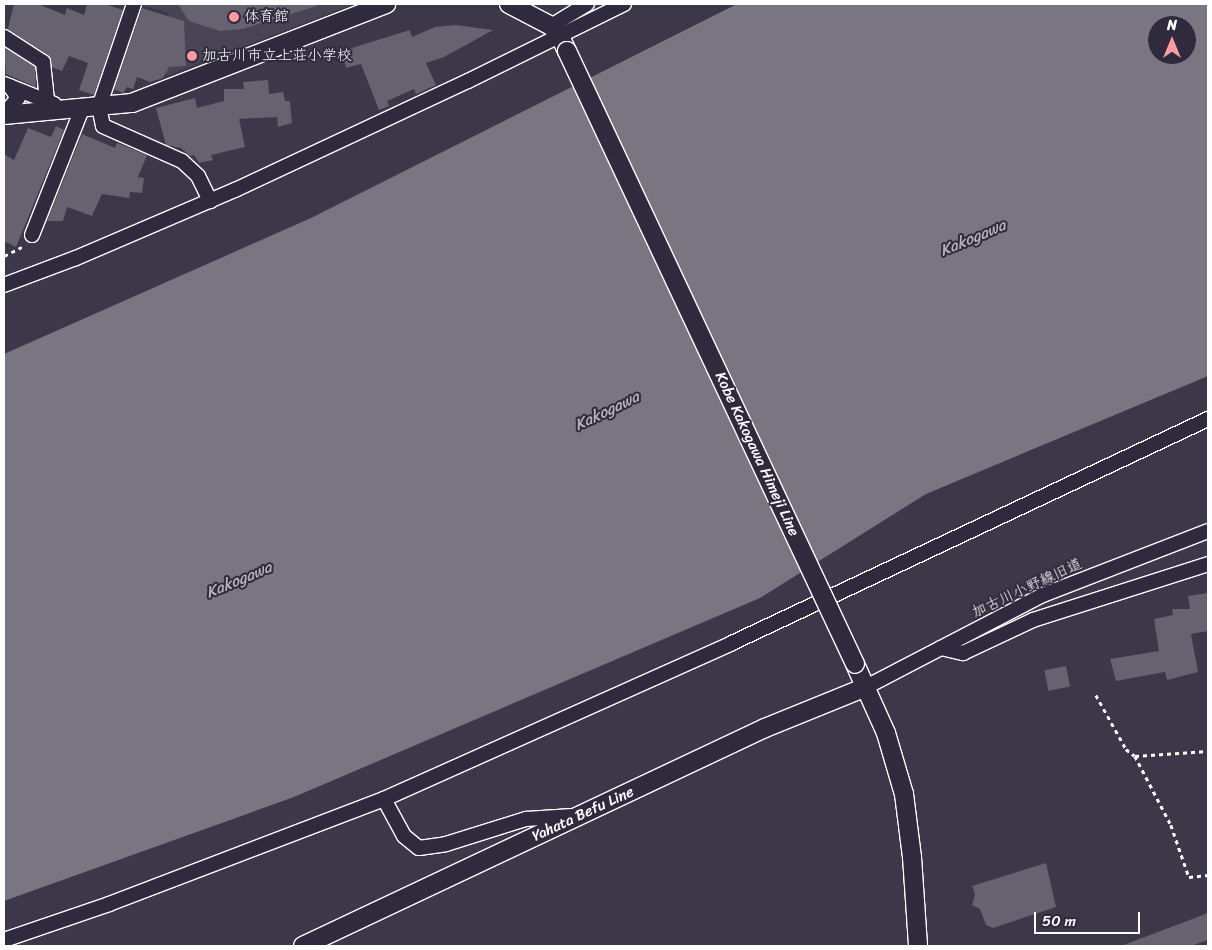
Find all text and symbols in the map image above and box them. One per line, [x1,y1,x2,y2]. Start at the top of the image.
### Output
place label: 体育館 [244,8,289,26]
marker: 体育館 [228,11,240,23]
text: N [1167,13,1177,38]
north arrow [1147,15,1197,65]
place label: 加古川市立上荘小学校 [202,47,352,65]
marker: 加古川市立上荘小学校 [186,50,198,62]
water label: Kakogawa [937,216,1009,260]
street label: Kobe Kakogawa Himeji Line [711,369,803,539]
water label: Kakogawa [572,387,642,435]
street label: 加古川小野線旧道 [969,554,1085,622]
water label: Kakogawa [203,558,275,602]
street label: Yahata Befu Line [529,783,637,845]
scale bar [1037,902,1143,934]
text: 50 m [1042,908,1076,934]

